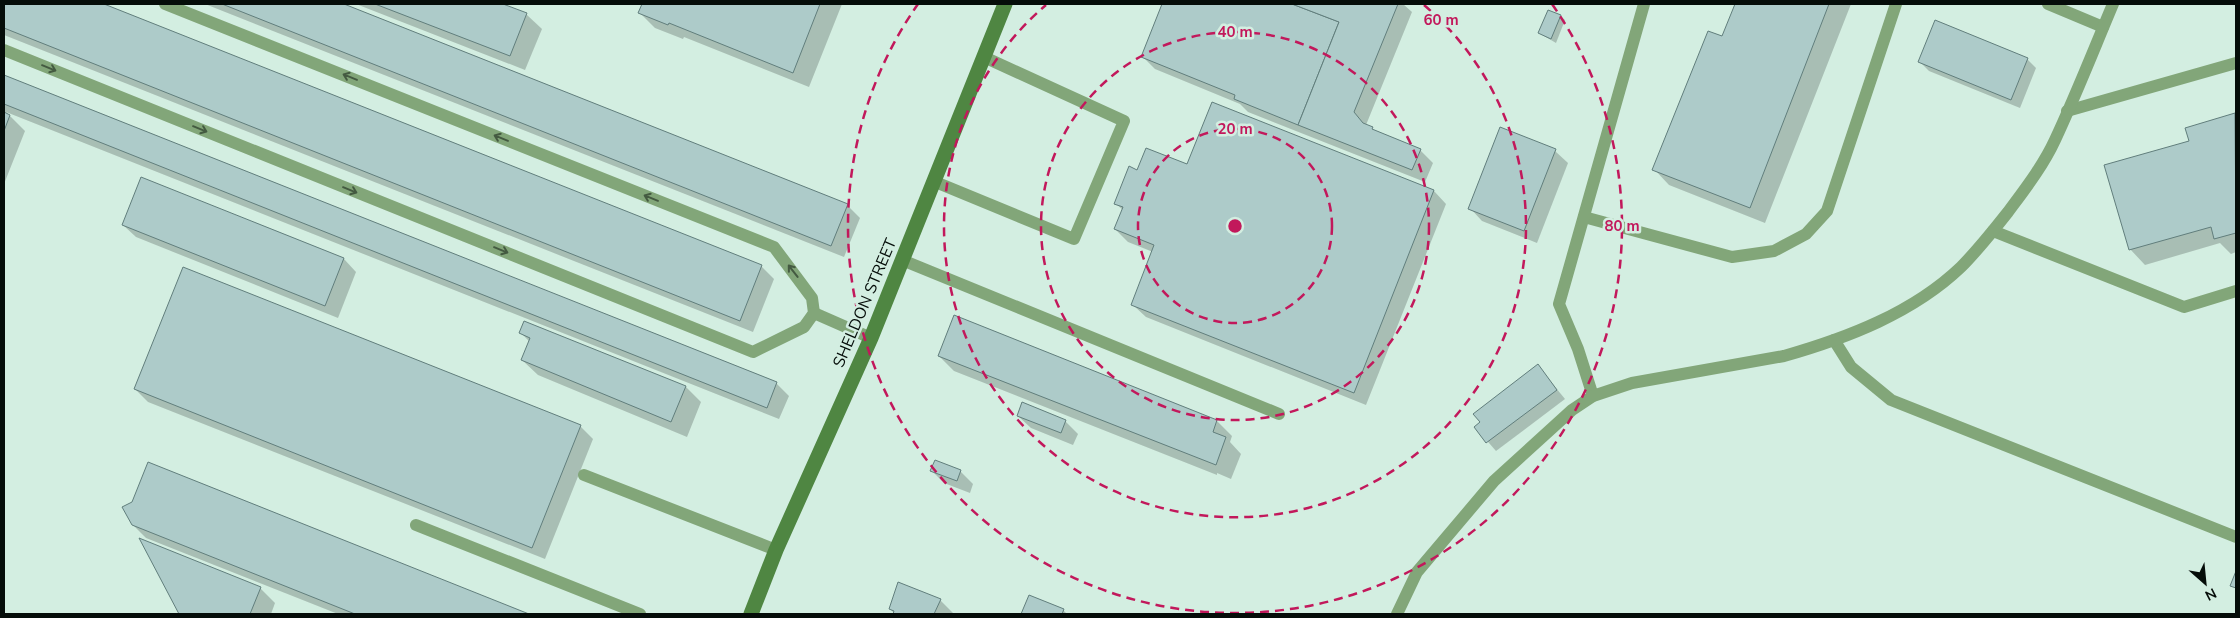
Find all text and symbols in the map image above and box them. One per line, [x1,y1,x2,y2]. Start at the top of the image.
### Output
text: 60 m [1423,10,1459,30]
text: 40 m [1217,22,1253,42]
one-way arrow [41,64,56,74]
one-way arrow [343,72,358,82]
text: 20 m [1217,119,1253,139]
one-way arrow [192,125,207,134]
one-way arrow [493,133,509,142]
one-way arrow [343,186,358,195]
one-way arrow [644,193,660,202]
text: 80 m [1604,216,1640,236]
centre of rings [1226,217,1244,235]
street label: SHELDON STREET [828,235,902,371]
one-way arrow [493,246,508,256]
one-way arrow [788,264,798,278]
north arrow [2180,558,2230,608]
text: N [2202,583,2220,605]

